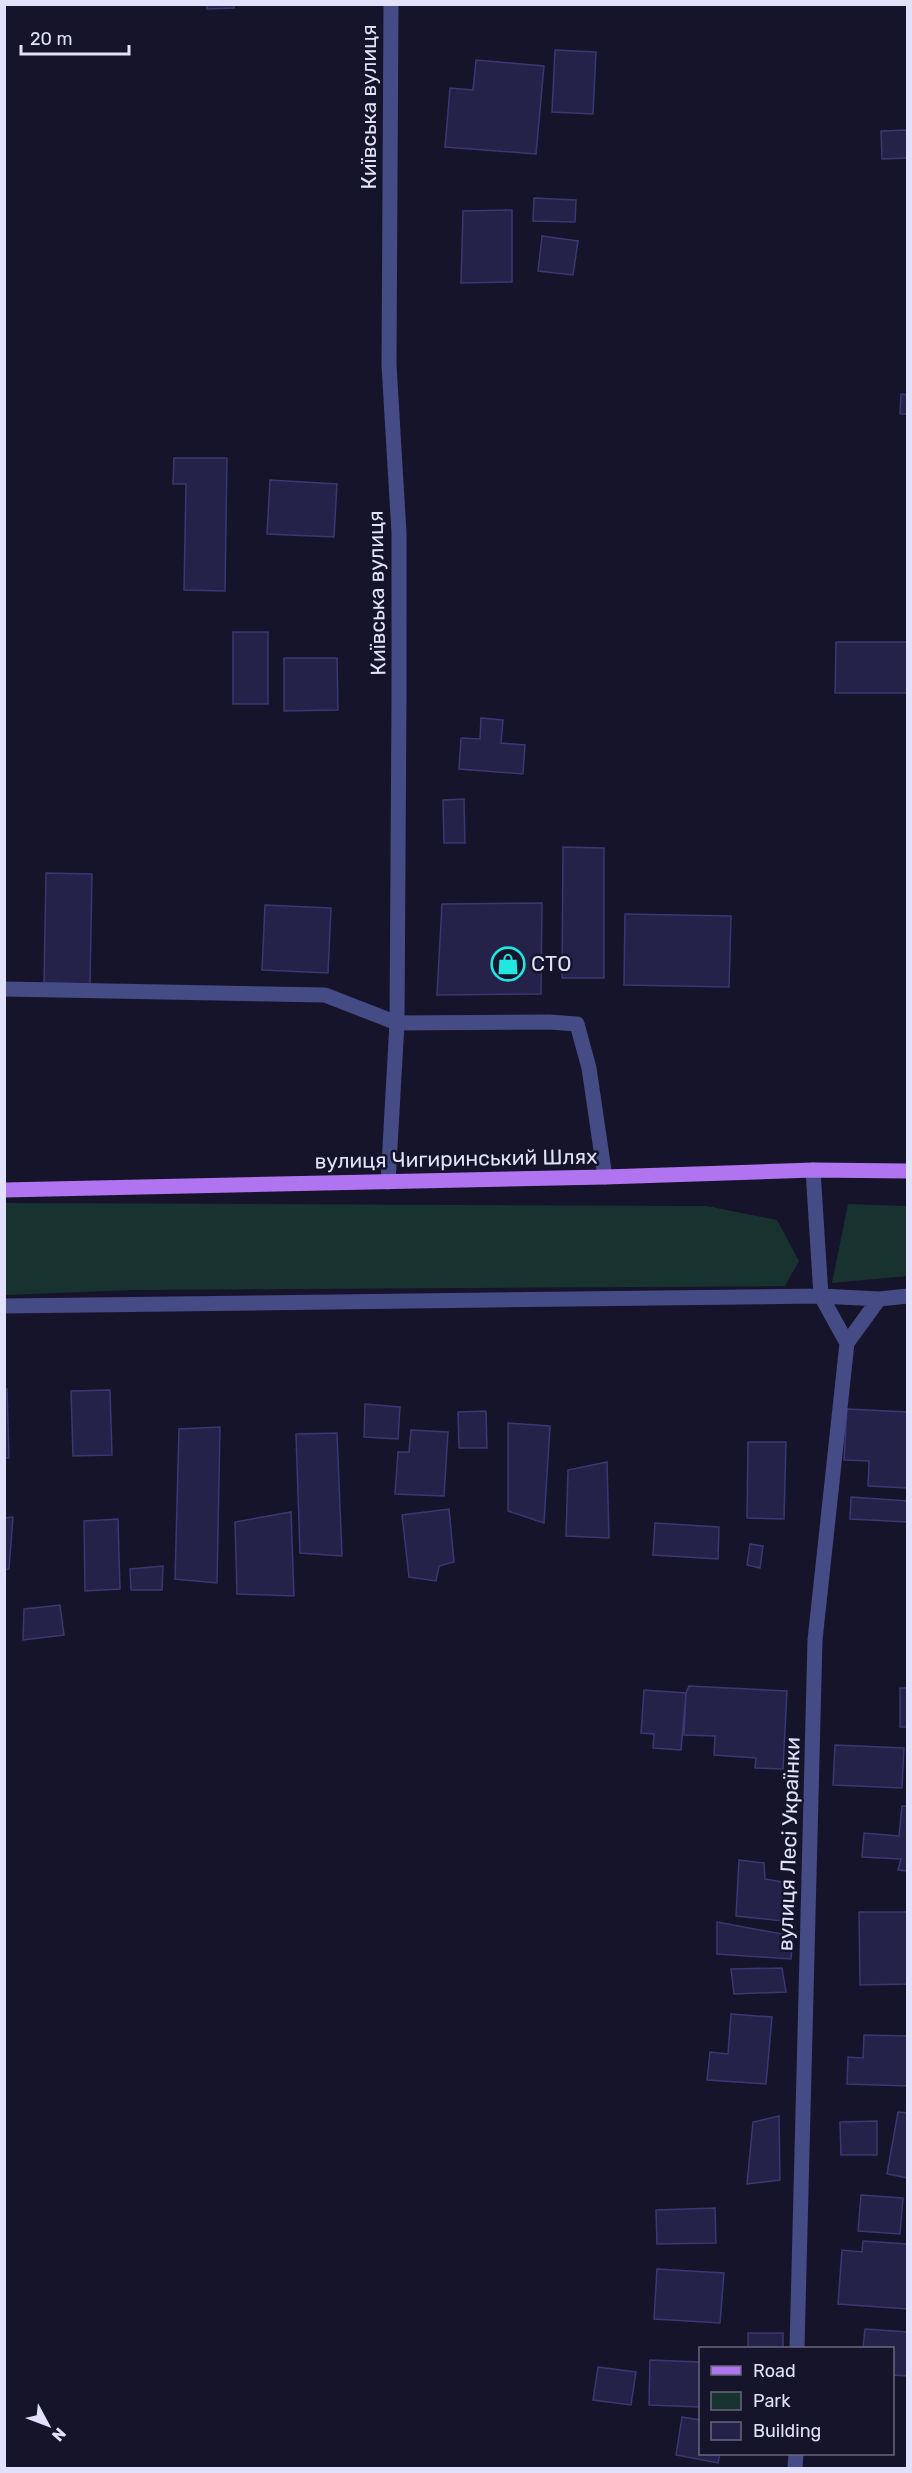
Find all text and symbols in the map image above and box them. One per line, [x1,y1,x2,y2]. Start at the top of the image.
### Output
scale bar [21,18,129,56]
street label: Київська вулиця [356,24,381,190]
text: 20 m [30,28,72,50]
street label: Київська вулиця [363,510,390,676]
shop icon: СТО [490,946,526,982]
place label: СТО [531,951,571,976]
street label: вулиця Чигиринський Шлях [314,1144,598,1173]
street label: вулиця Лесі Українки [772,1736,805,1952]
legend [699,2347,894,2455]
text: Road [753,2360,796,2382]
text: Park [753,2390,791,2412]
north arrow [18,2395,78,2455]
text: Building [753,2420,821,2442]
text: N [48,2424,70,2445]

